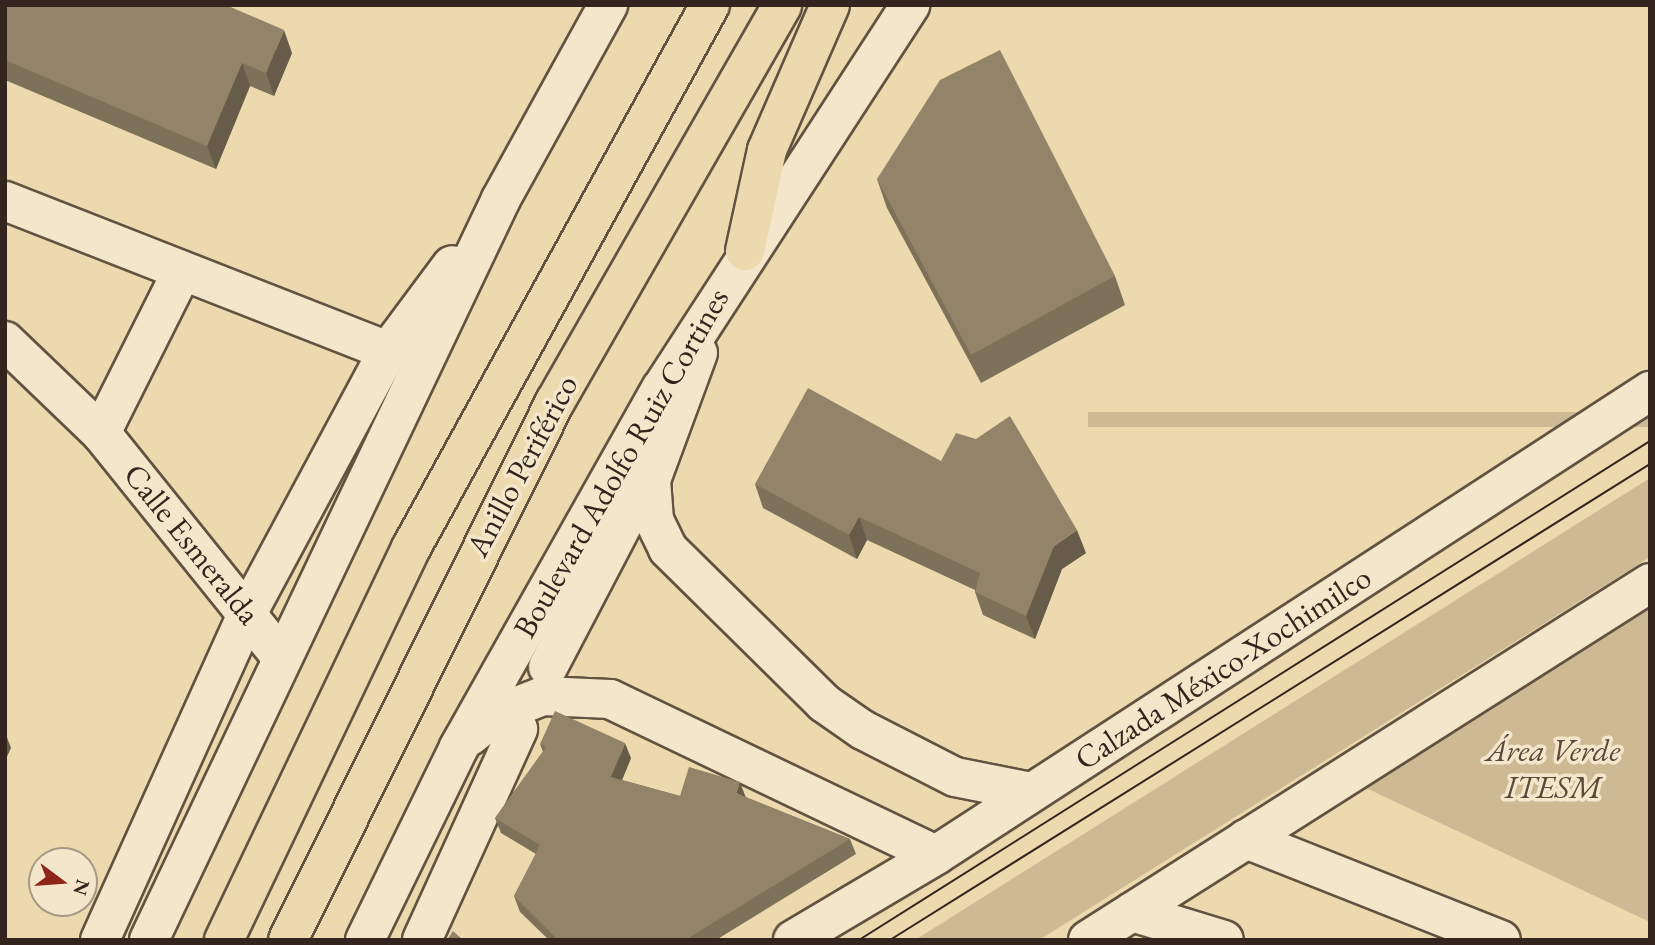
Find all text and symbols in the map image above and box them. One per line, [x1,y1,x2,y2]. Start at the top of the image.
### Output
street label: Boulevard Adolfo Ruiz Cortines [505,281,737,645]
street label: Anillo Periférico [458,369,586,563]
street label: Calle Esmeralda [116,456,268,632]
street label: Calzada México-Xochimilco [1068,558,1378,778]
park label: Área Verde ITESM [1486,732,1620,807]
north arrow [28,847,98,917]
text: N [68,877,96,898]

